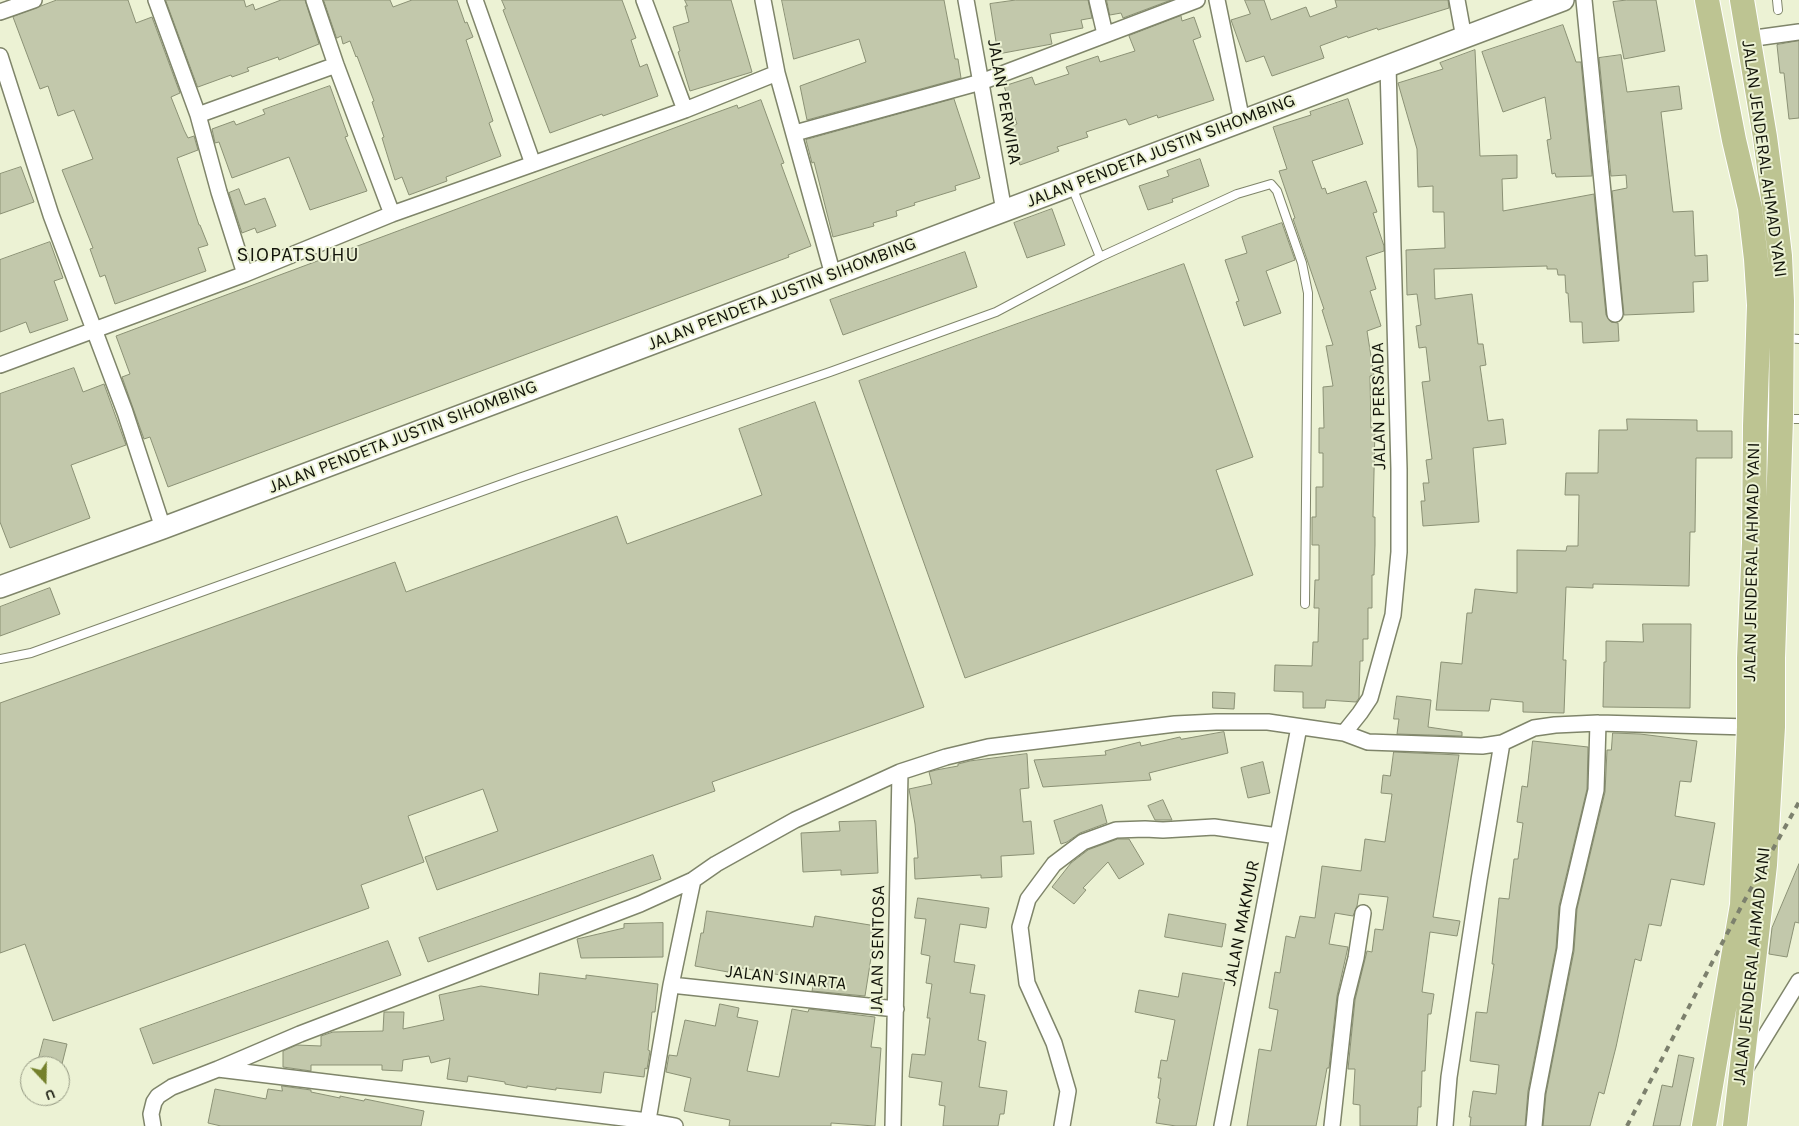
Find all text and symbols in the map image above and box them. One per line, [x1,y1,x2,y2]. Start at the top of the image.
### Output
street label: JALAN PERWIRA [982,38,1026,166]
street label: JALAN JENDERAL AHMAD YANI [1737,39,1791,279]
street label: JALAN PENDETA JUSTIN SIHOMBING [1024,90,1298,212]
street label: JALAN PENDETA JUSTIN SIHOMBING [645,233,919,355]
district label: SIOPATSUHU [235,243,361,267]
street label: JALAN PERSADA [1367,342,1391,470]
street label: JALAN PENDETA JUSTIN SIHOMBING [266,376,540,498]
street label: JALAN JENDERAL AHMAD YANI [1739,442,1765,682]
street label: JALAN JENDERAL AHMAD YANI [1729,846,1775,1086]
street label: JALAN MAKMUR [1219,858,1265,988]
street label: JALAN SENTOSA [866,885,890,1013]
street label: JALAN SINARTA [725,961,847,995]
north arrow [20,1056,70,1106]
text: U [43,1085,58,1104]

